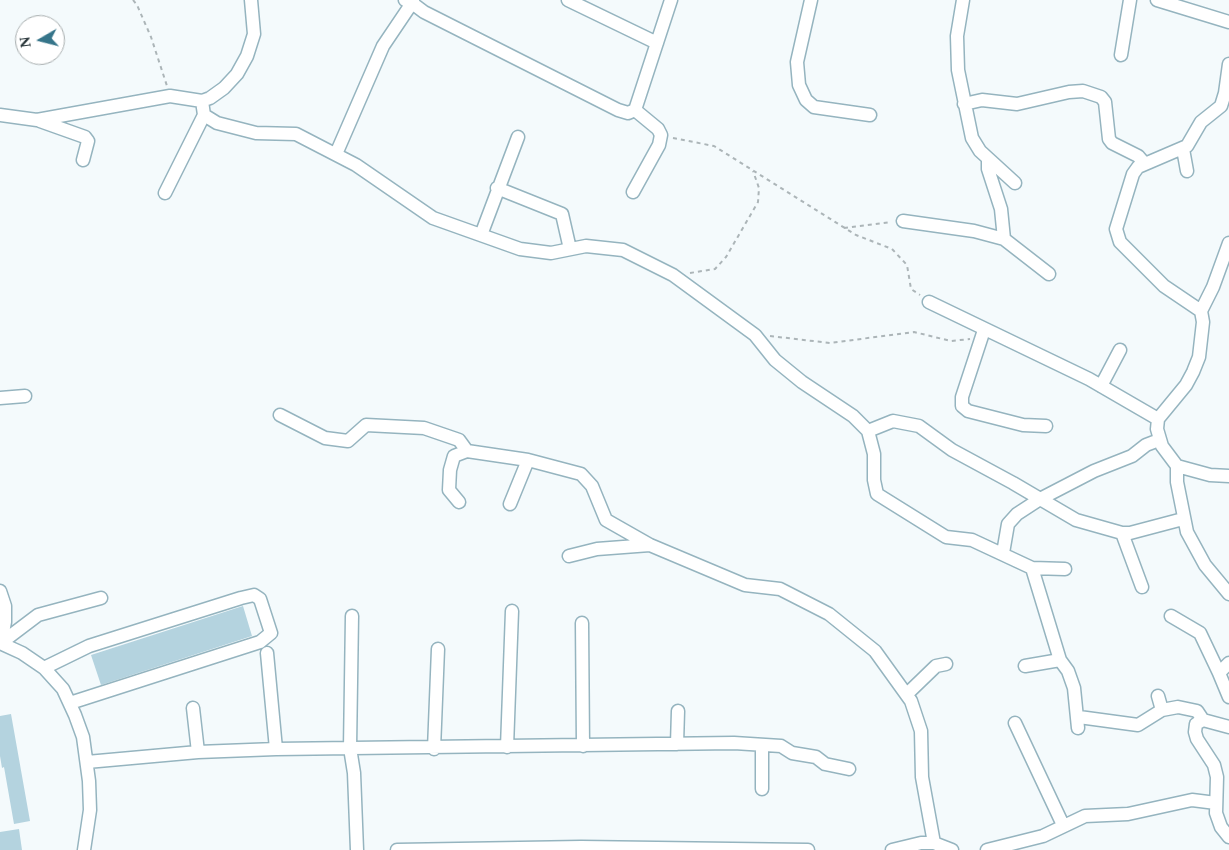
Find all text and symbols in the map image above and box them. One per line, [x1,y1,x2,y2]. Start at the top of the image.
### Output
north arrow [15,15,65,65]
text: N [14,35,37,49]

